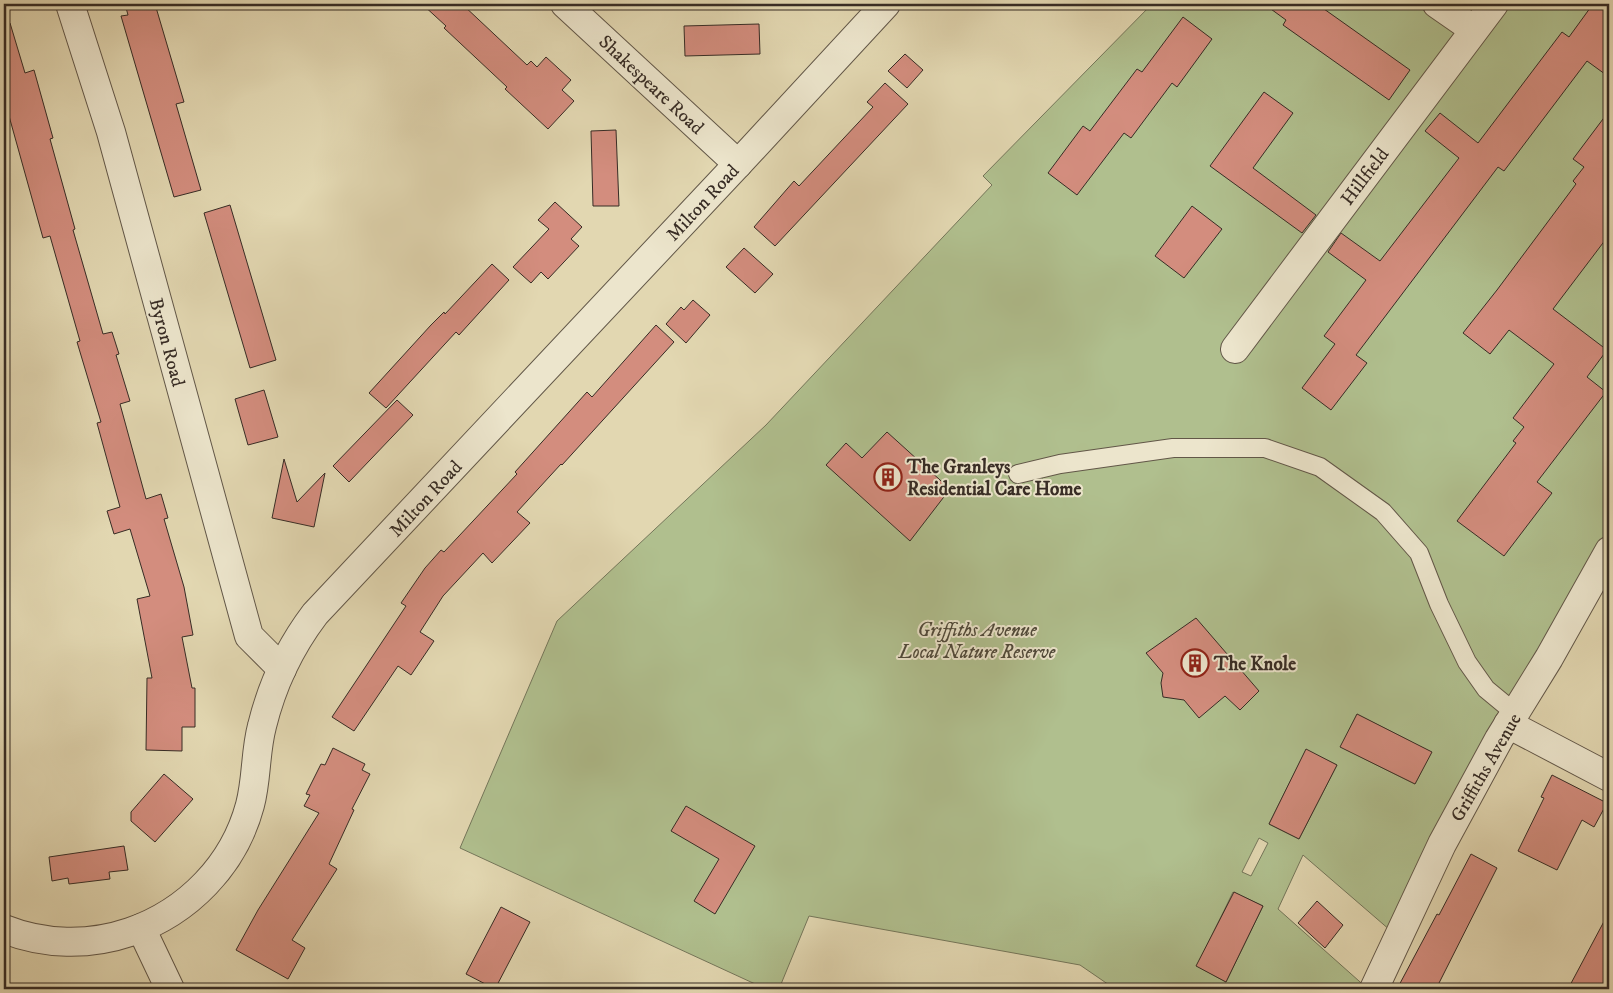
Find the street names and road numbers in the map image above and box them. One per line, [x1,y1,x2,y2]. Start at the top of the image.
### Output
street label: Shakespeare Road [594,31,709,140]
street label: Hillfield [1336,143,1395,210]
street label: Milton Road [662,159,745,246]
street label: Byron Road [144,296,190,390]
street label: Milton Road [385,455,468,542]
street label: Griffiths Avenue [1446,709,1527,826]

